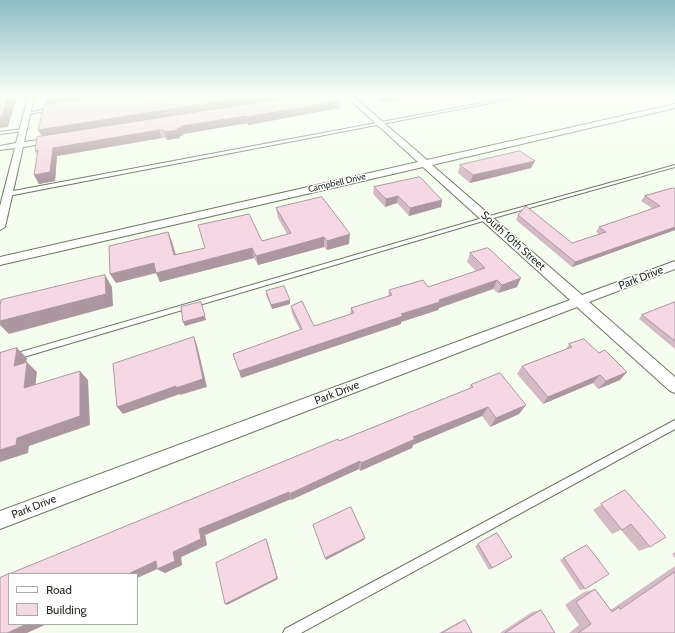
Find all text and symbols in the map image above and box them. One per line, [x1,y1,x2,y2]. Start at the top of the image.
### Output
street label: Campbell Drive [307,171,367,195]
street label: South 10th Street [478,209,548,273]
street label: Park Drive [617,263,665,293]
street label: Park Drive [313,378,361,408]
street label: Park Drive [10,492,58,522]
legend [8,573,138,625]
text: Road [46,582,72,597]
text: Building [46,602,87,617]

